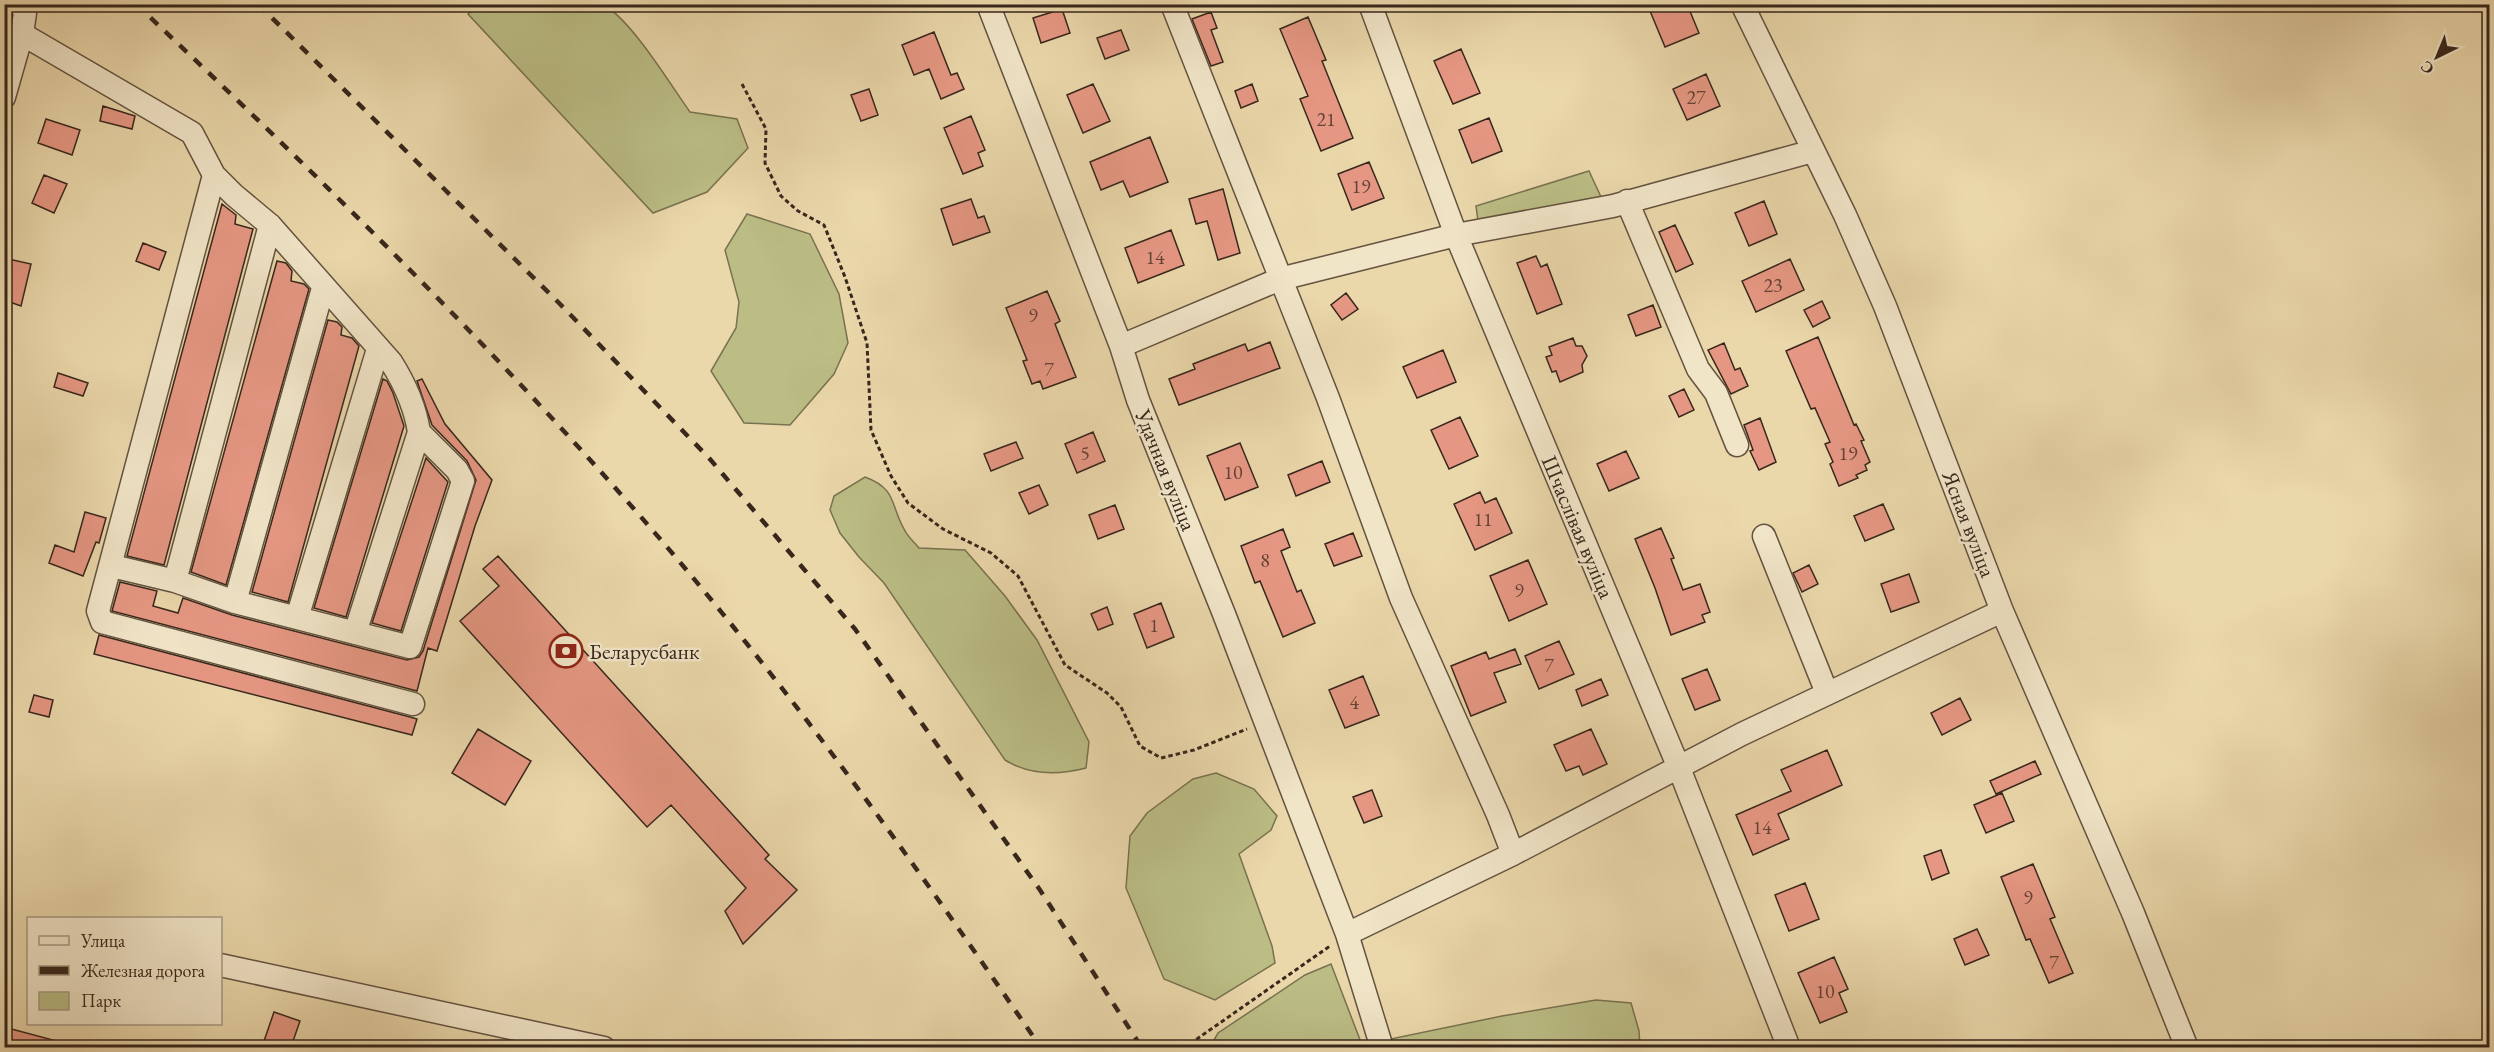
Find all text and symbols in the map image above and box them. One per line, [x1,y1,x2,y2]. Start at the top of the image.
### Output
north arrow [2407,27,2467,87]
text: С [2416,56,2438,79]
house number: 27 [1686,84,1706,110]
house number: 21 [1316,106,1336,132]
house number: 19 [1351,173,1371,199]
house number: 14 [1145,244,1165,270]
house number: 23 [1763,272,1783,298]
house number: 9 [1028,302,1038,328]
house number: 7 [1044,356,1054,382]
street label: Удачная вуліца [1128,404,1204,535]
house number: 5 [1080,440,1090,466]
house number: 19 [1838,440,1858,466]
street label: Шчаслівая вуліца [1535,451,1621,603]
house number: 10 [1223,459,1243,485]
street label: Ясная вуліца [1935,466,2003,582]
house number: 11 [1473,506,1493,532]
house number: 8 [1260,547,1270,573]
house number: 9 [1514,577,1524,603]
house number: 1 [1149,612,1159,638]
bank icon: Беларусбанк [548,633,584,669]
place label: Беларусбанк [589,637,700,666]
house number: 7 [1544,652,1554,678]
house number: 4 [1349,689,1359,715]
house number: 14 [1752,814,1772,840]
house number: 9 [2023,884,2033,910]
legend [27,917,222,1025]
text: Улица [80,929,126,952]
house number: 7 [2049,949,2059,975]
text: Железная дорога [80,959,206,982]
house number: 10 [1815,978,1835,1004]
text: Парк [81,989,121,1012]

